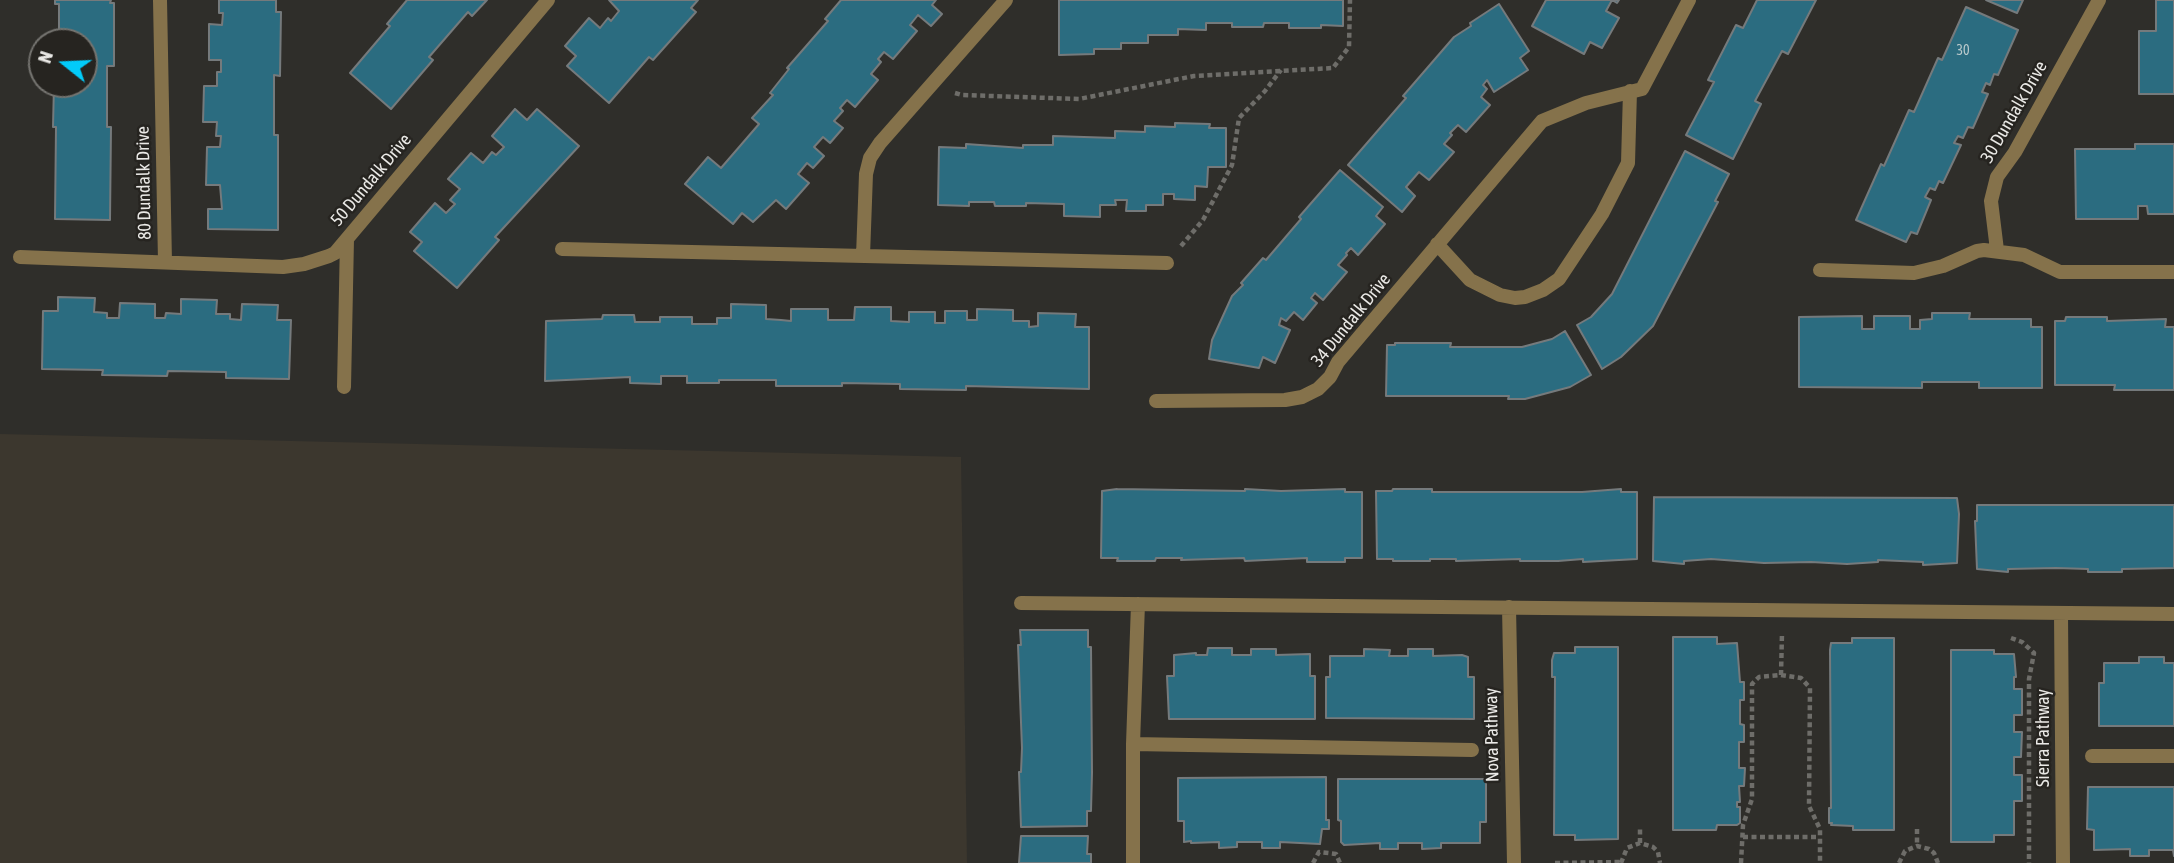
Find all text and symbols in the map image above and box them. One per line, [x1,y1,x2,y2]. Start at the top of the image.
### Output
north arrow [28,28,98,98]
house number: 30 [1956,43,1970,59]
text: N [33,48,57,66]
street label: 30 Dundalk Drive [1976,57,2052,167]
street label: 80 Dundalk Drive [132,126,156,240]
street label: 50 Dundalk Drive [326,129,416,231]
street label: 34 Dundalk Drive [1307,269,1395,371]
street label: Nova Pathway [1480,688,1504,782]
street label: Sierra Pathway [2032,689,2054,787]

